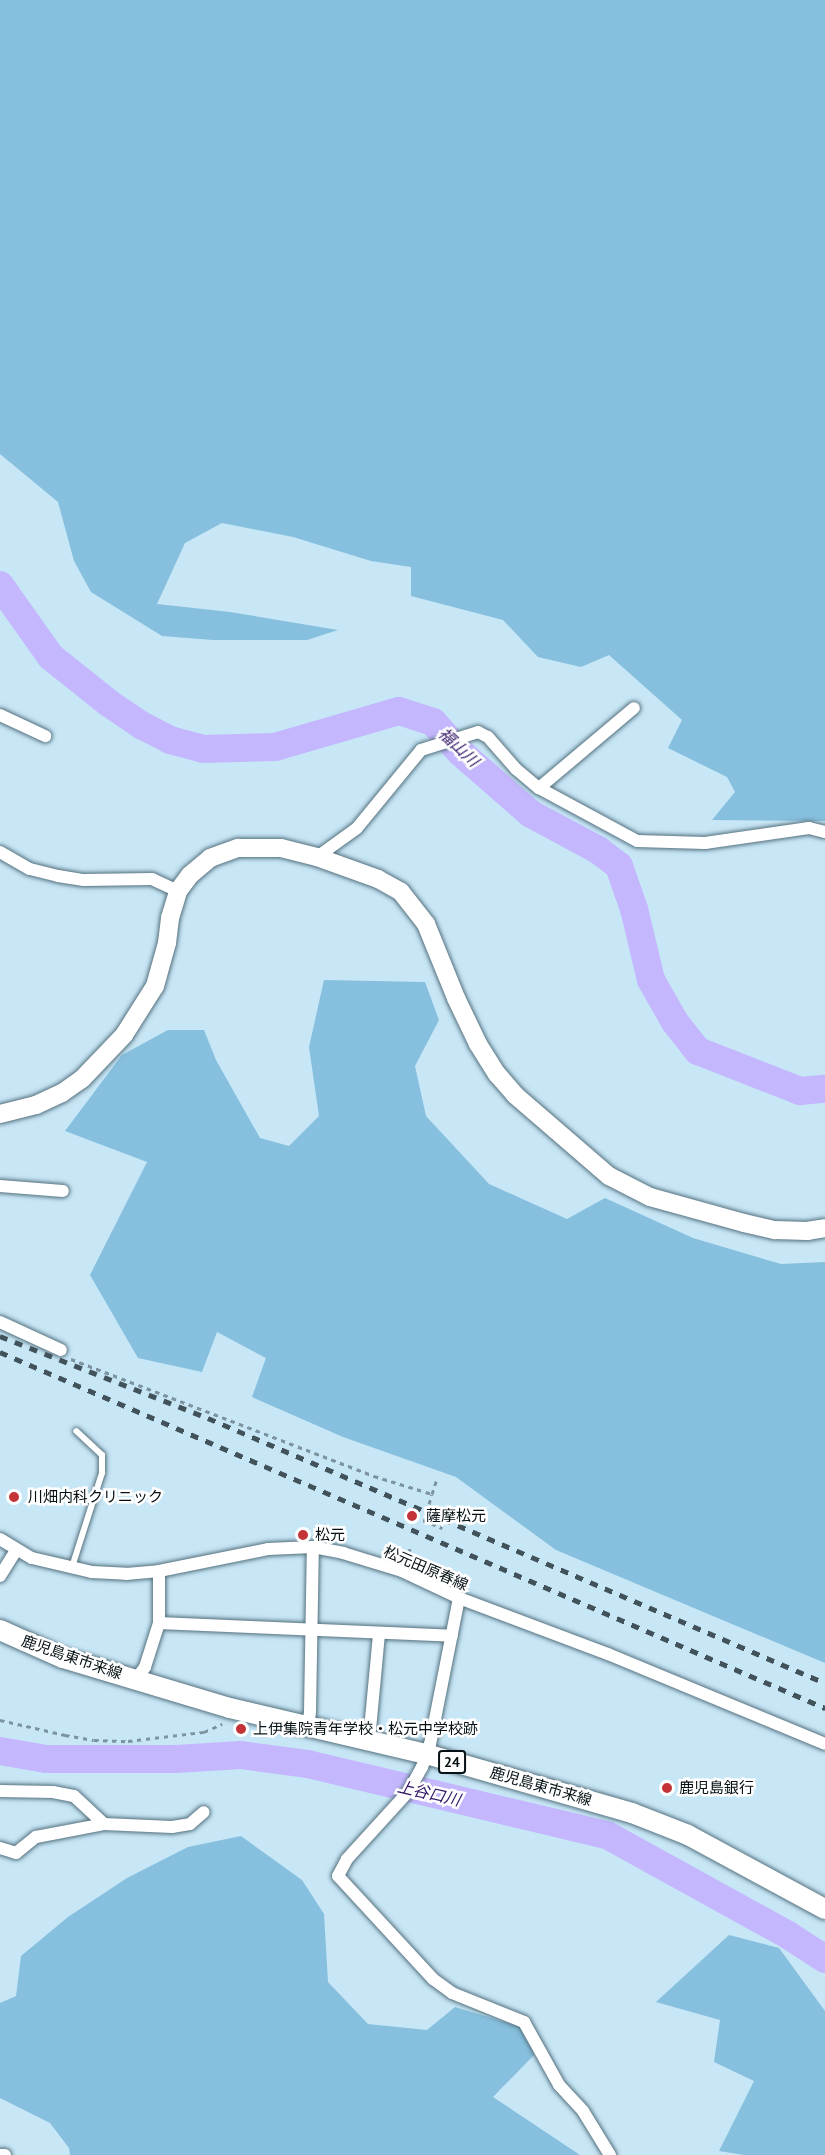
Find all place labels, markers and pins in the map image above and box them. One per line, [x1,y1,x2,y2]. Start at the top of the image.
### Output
marker: 川畑内科クリニック [5,1488,23,1506]
place label: 川畑内科クリニック [28,1488,163,1506]
marker: 薩摩松元 [403,1507,421,1525]
place label: 薩摩松元 [426,1507,486,1525]
place label: 松元 [315,1526,345,1544]
marker: 松元 [296,1528,310,1542]
place label: 上伊集院青年学校・松元中学校跡 [253,1720,478,1738]
marker: 上伊集院青年学校・松元中学校跡 [234,1722,248,1736]
place label: 鹿児島銀行 [679,1779,754,1797]
marker: 鹿児島銀行 [660,1781,674,1795]

